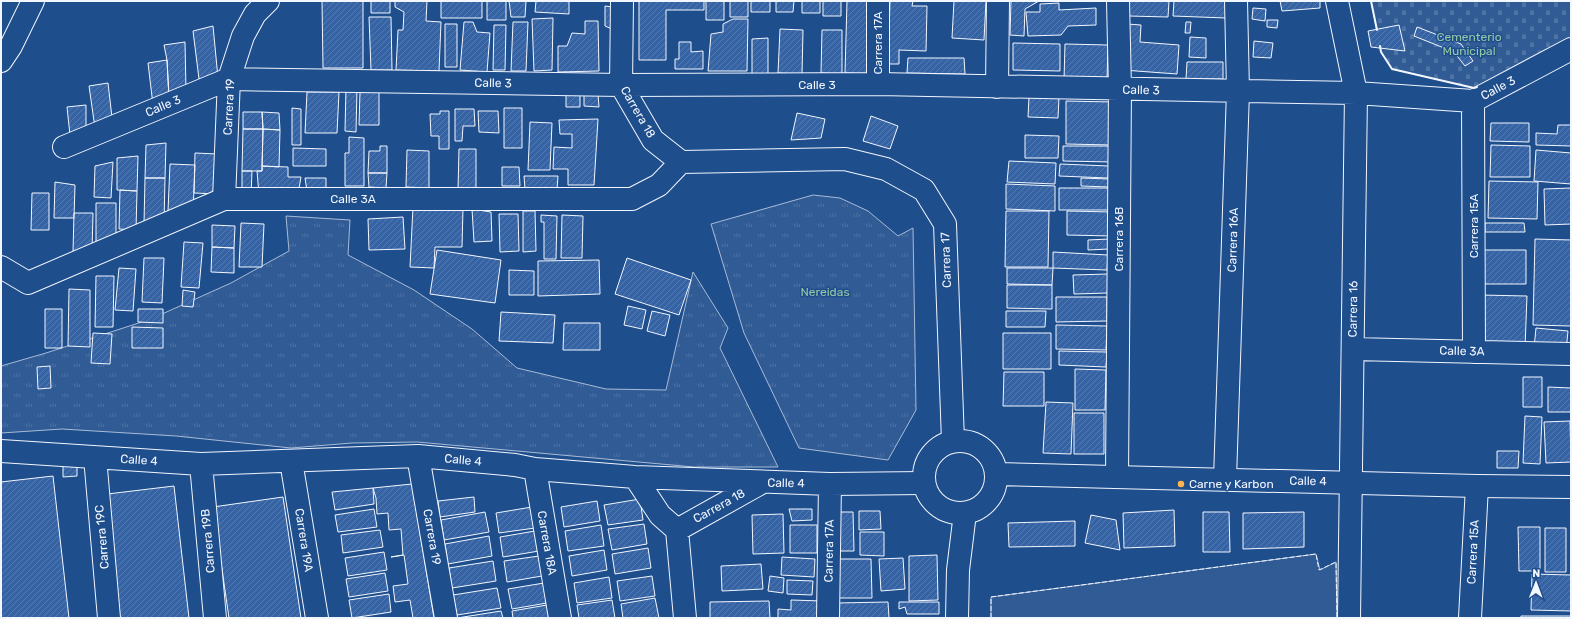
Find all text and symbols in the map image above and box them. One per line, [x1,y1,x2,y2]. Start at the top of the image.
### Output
street label: Carrera 17A [871,11,885,75]
park label: Cementerio Municipal [1436,30,1502,58]
street label: Calle 3 [1478,73,1518,103]
street label: Calle 3 [474,76,512,90]
street label: Carrera 19 [221,78,237,136]
street label: Calle 3 [798,78,836,92]
street label: Calle 3 [1122,83,1160,97]
street label: Carrera 18 [618,84,658,140]
street label: Calle 3 [143,92,183,120]
street label: Calle 3A [330,192,376,206]
street label: Carrera 15A [1467,194,1481,258]
street label: Carrera 16B [1112,207,1126,271]
street label: Carrera 16A [1225,207,1241,273]
street label: Carrera 17 [938,232,954,288]
street label: Carrera 16 [1346,281,1360,337]
park label: Nereidas [800,285,850,299]
street label: Calle 3A [1439,344,1485,358]
street label: Calle 4 [444,451,483,469]
street label: Calle 4 [120,452,159,468]
street label: Calle 4 [1289,474,1327,488]
street label: Calle 4 [767,476,805,490]
place label: Carne y Karbon [1189,477,1274,491]
marker: Carne y Karbon [1176,479,1186,489]
street label: Carrera 18 [691,486,747,526]
street label: Carrera 19C [92,504,112,570]
street label: Carrera 19A [292,507,316,573]
street label: Carrera 19B [198,508,218,574]
street label: Carrera 19 [420,508,444,566]
street label: Carrera 18A [534,510,560,576]
street label: Carrera 17A [821,519,837,583]
street label: Carrera 15A [1464,519,1482,585]
north arrow [1516,563,1556,603]
text: N [1532,567,1540,580]

